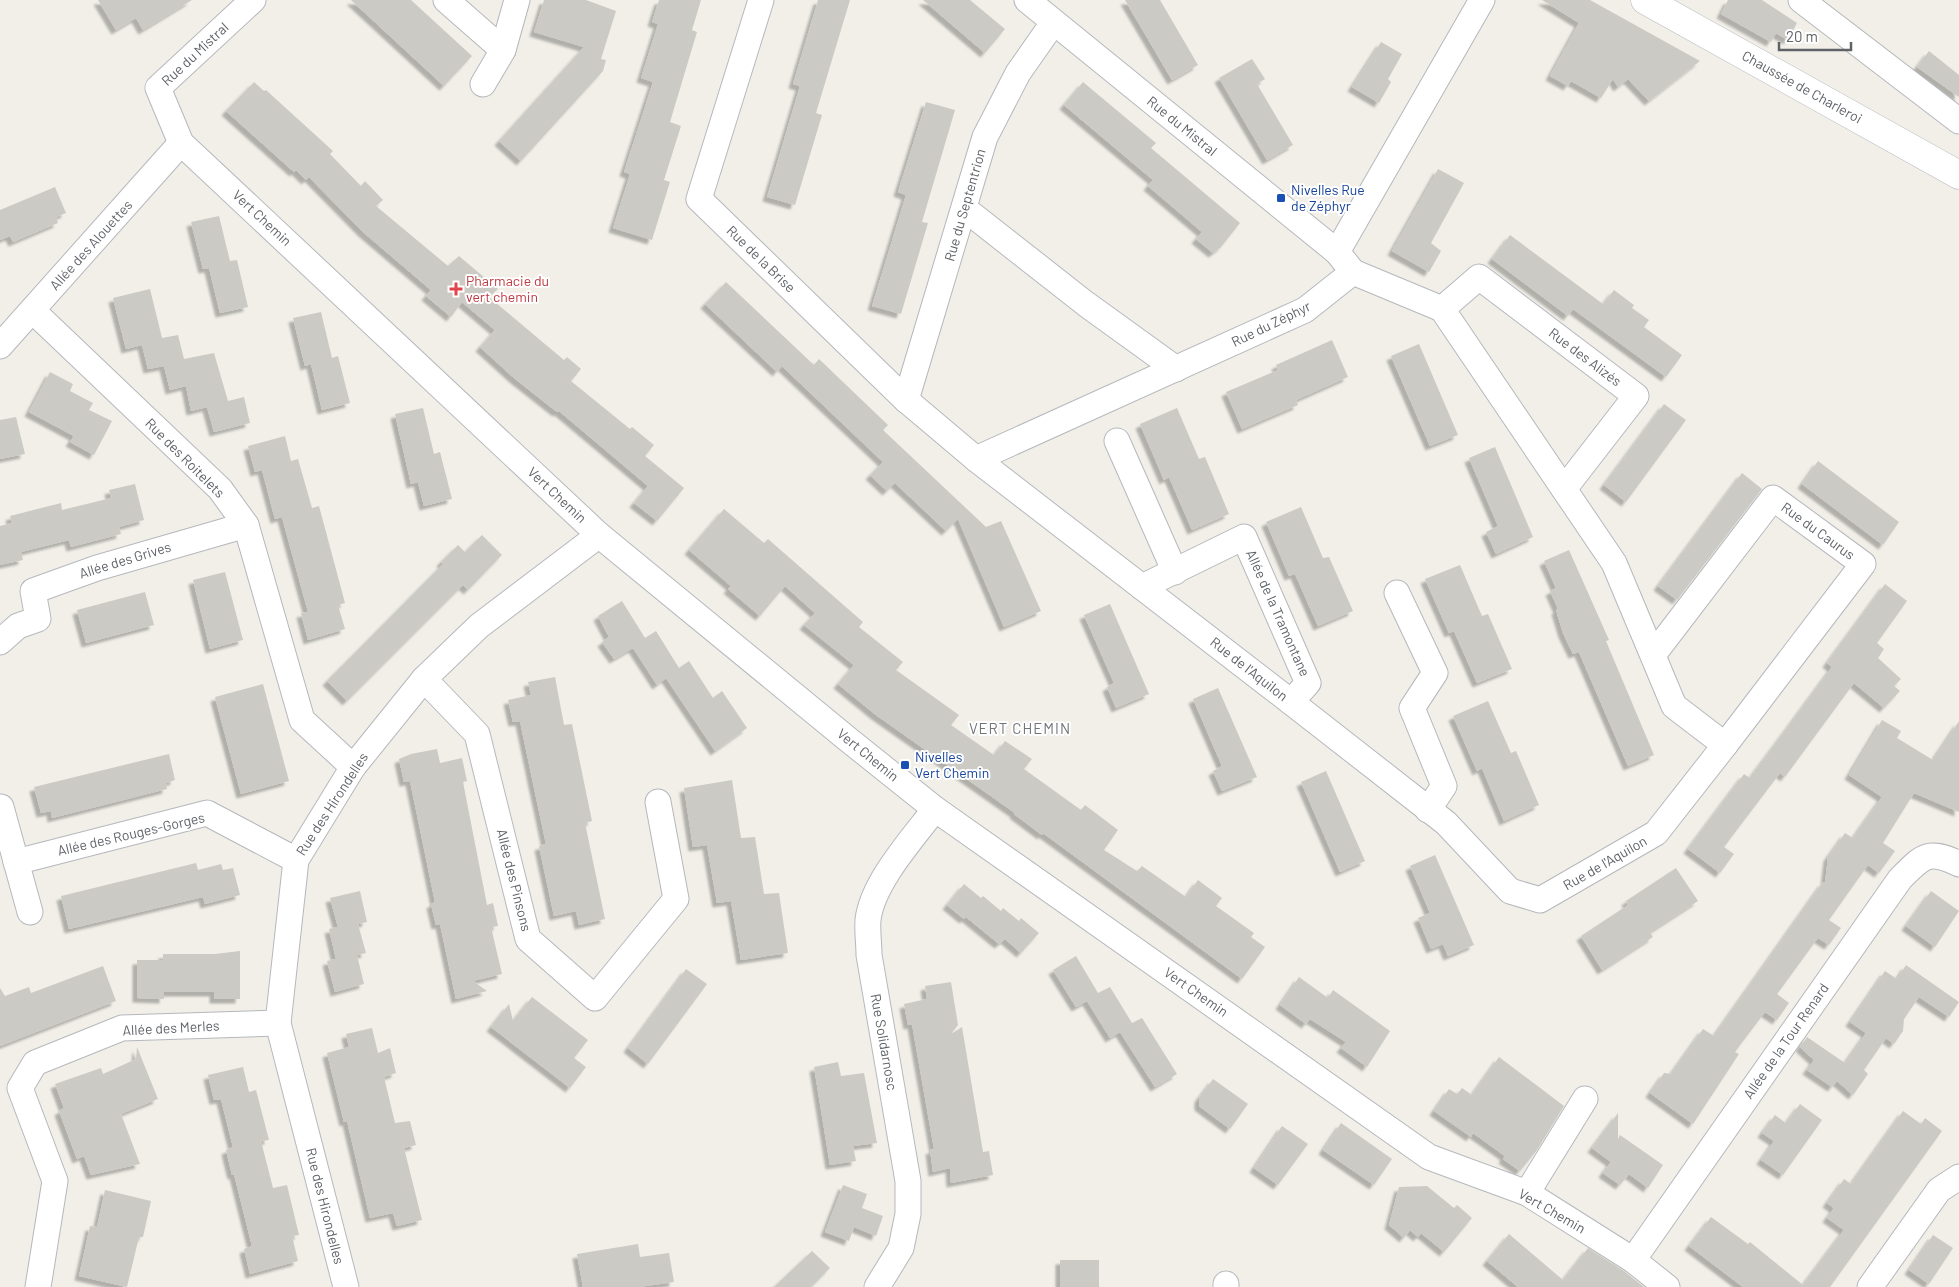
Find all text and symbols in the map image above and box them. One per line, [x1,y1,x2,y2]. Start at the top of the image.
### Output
street label: Rue du Mistral [158,18,232,89]
scale bar [1779,20,1852,52]
text: 20 m [1786,27,1818,45]
street label: Chaussée de Charleroi [1739,46,1865,127]
street label: Rue du Mistral [1144,92,1221,159]
street label: Rue du Septentrion [940,147,989,263]
place label: Nivelles Rue de Zéphyr [1291,181,1365,214]
street label: Vert Chemin [229,186,295,249]
marker: Nivelles Rue de Zéphyr [1275,192,1287,204]
street label: Allée des Alouettes [46,196,136,293]
street label: Rue de la Brise [723,222,799,296]
place label: Pharmacie du vert chemin [466,272,549,305]
marker: Pharmacie du vert chemin [450,283,462,295]
street label: Rue du Zéphyr [1228,297,1313,350]
street label: Rue des Alizés [1546,324,1625,390]
street label: Rue des Roitelets [142,414,229,501]
street label: Vert Chemin [524,463,590,526]
street label: Rue du Caurus [1778,498,1859,563]
street label: Allée des Grives [77,537,173,582]
street label: Allée de la Tramontane [1243,547,1314,679]
street label: Rue de l'Aquilon [1207,633,1292,704]
district label: VERT CHEMIN [969,719,1071,737]
street label: Vert Chemin [834,725,903,785]
place label: Nivelles Vert Chemin [915,748,989,781]
street label: Rue des Hirondelles [292,749,371,858]
marker: Nivelles Vert Chemin [899,759,911,771]
street label: Allée des Rouges-Gorges [56,808,206,859]
street label: Allée des Pinsons [494,827,536,933]
street label: Rue de l'Aquilon [1560,832,1650,893]
street label: Vert Chemin [1161,963,1232,1020]
street label: Allée de la Tour Renard [1739,980,1832,1102]
street label: Rue Solidarnosc [868,992,901,1092]
street label: Allée des Merles [122,1016,220,1039]
street label: Rue des Hirondelles [303,1146,348,1266]
street label: Vert Chemin [1516,1185,1589,1237]

